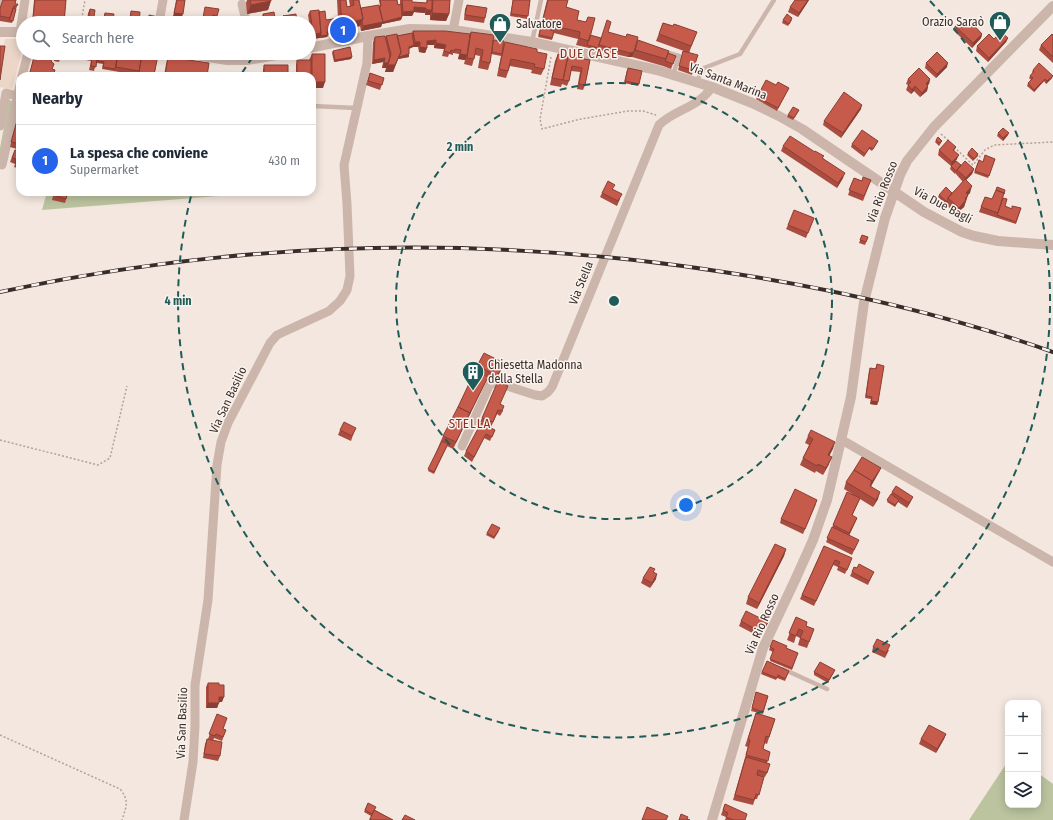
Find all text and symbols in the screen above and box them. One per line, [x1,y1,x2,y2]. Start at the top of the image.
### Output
shop icon: Orazio Saraò [987,9,1013,42]
shop icon: Salvatore [487,11,513,44]
pin: 1 [330,15,356,45]
place label: Orazio Saraò [922,15,984,29]
search box [16,16,316,60]
place label: Salvatore [516,17,562,31]
icon: search [30,27,52,49]
text: Search here [62,29,134,47]
district label: DUE CASE [560,46,618,61]
street label: Via Santa Marina [687,60,769,102]
text: Nearby [32,88,83,109]
text: 2 min [446,140,473,154]
text: La spesa che conviene [70,144,208,162]
text: 1 [42,153,48,168]
text: 430 m [268,153,300,168]
street label: Via Rio Rosso [864,159,900,225]
text: Supermarket [70,162,139,177]
street label: Via Due Bagli [911,184,975,226]
street label: Via Stella [566,259,596,307]
text: 4 min [164,294,192,308]
centre of rings [607,294,621,308]
place label: Chiesetta Madonna della Stella [488,358,583,386]
building icon: Chiesetta Madonna della Stella [460,359,486,392]
street label: Via San Basilio [206,364,250,436]
district label: STELLA [449,416,491,431]
your location [676,495,696,515]
street label: Via Rio Rosso [742,591,782,657]
street label: Via San Basilio [174,687,190,759]
map controls [1005,700,1041,808]
button: + [1005,700,1041,736]
button: − [1005,736,1041,772]
button: layers [1005,772,1041,808]

